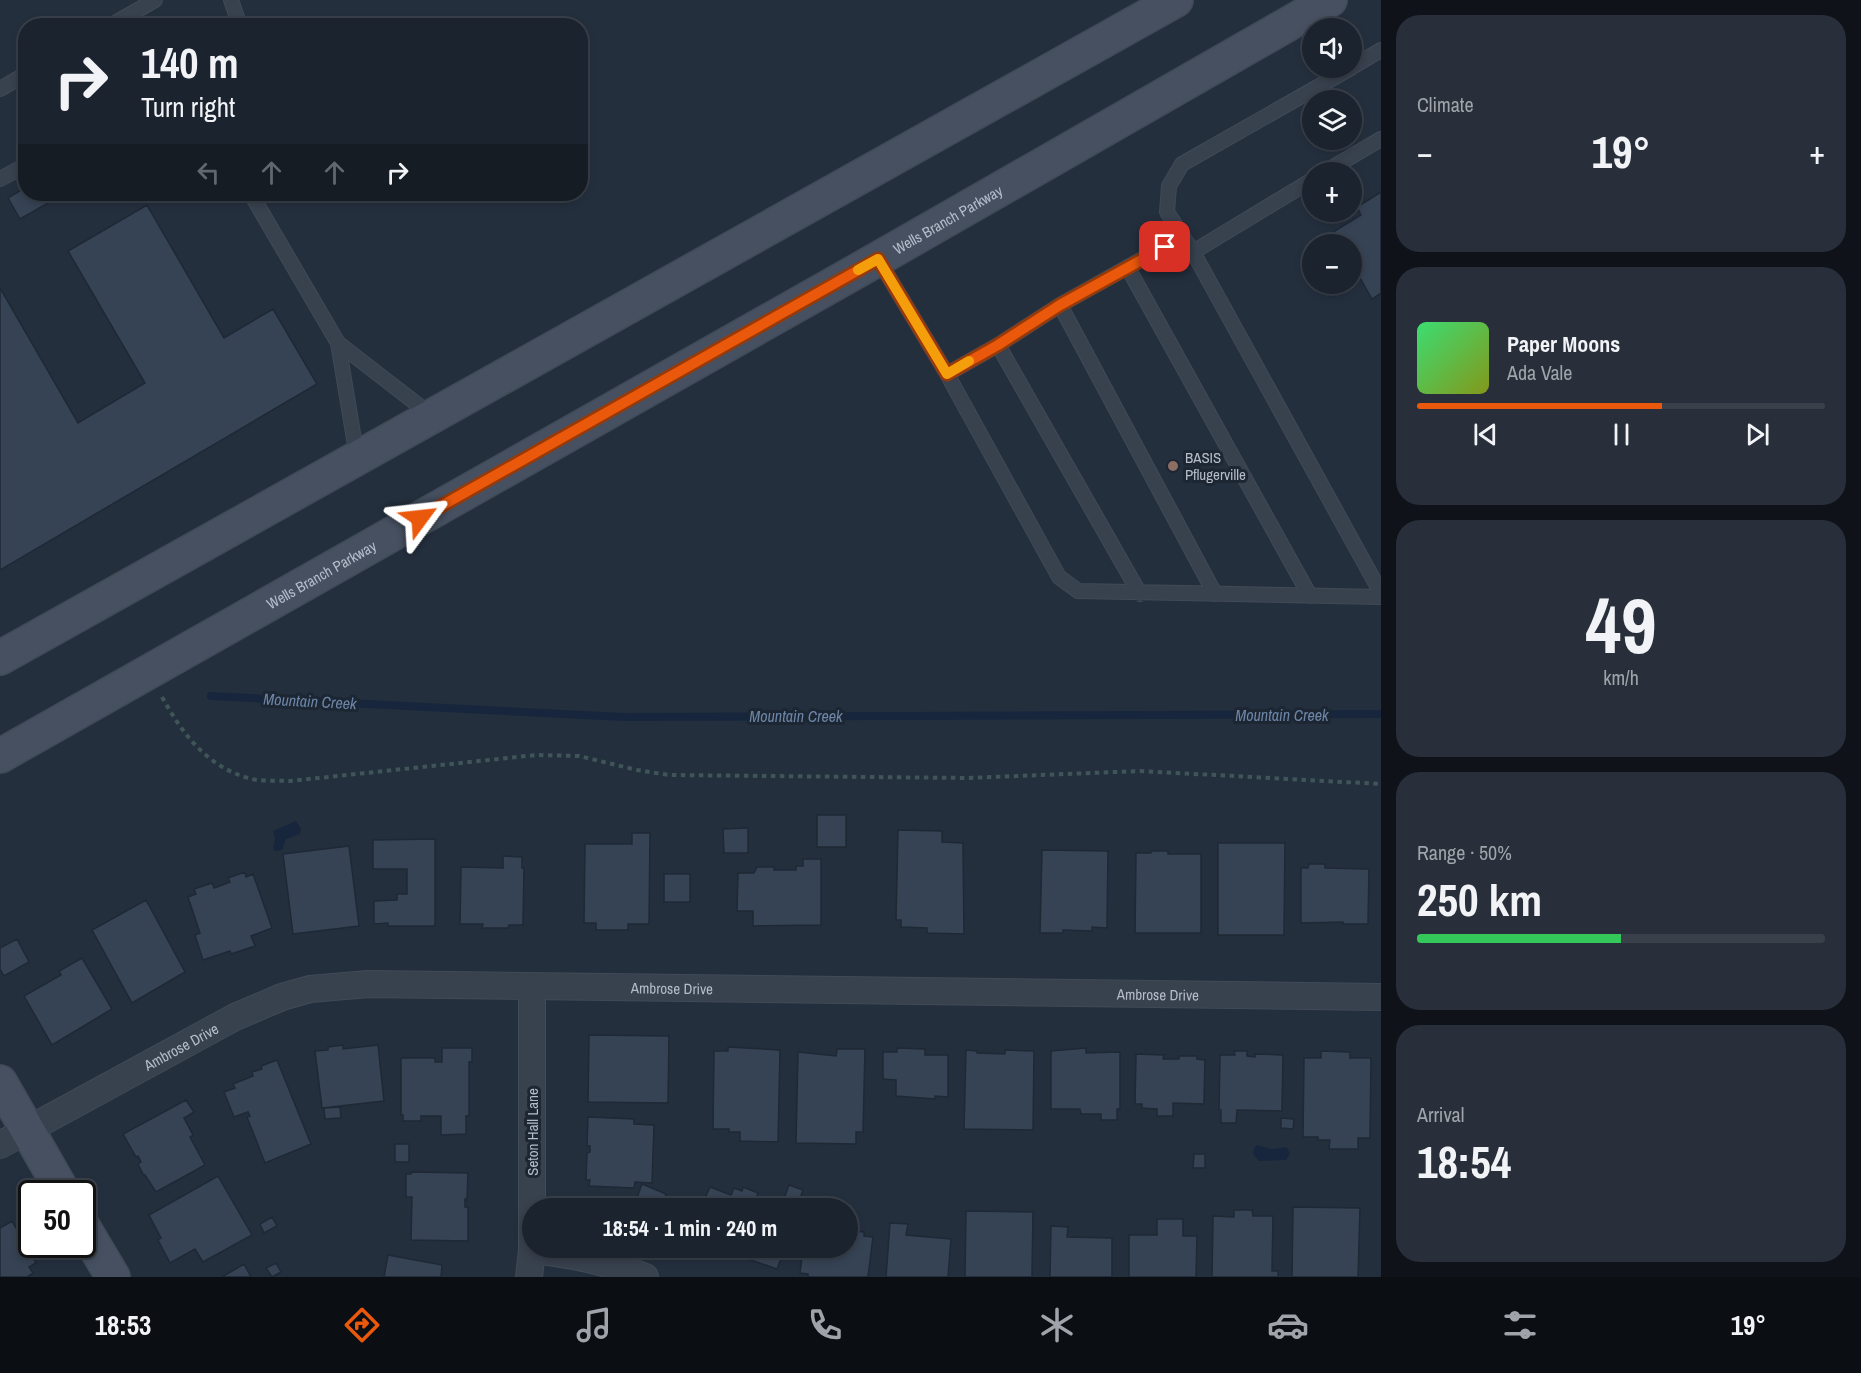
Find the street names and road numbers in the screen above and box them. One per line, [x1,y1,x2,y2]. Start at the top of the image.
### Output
street label: Wells Branch Parkway [889,179,1007,259]
street label: Wells Branch Parkway [262,534,381,614]
street label: Ambrose Drive [630,977,713,999]
street label: Ambrose Drive [1116,983,1199,1005]
street label: Ambrose Drive [139,1018,222,1076]
street label: Seton Hall Lane [522,1088,543,1176]

